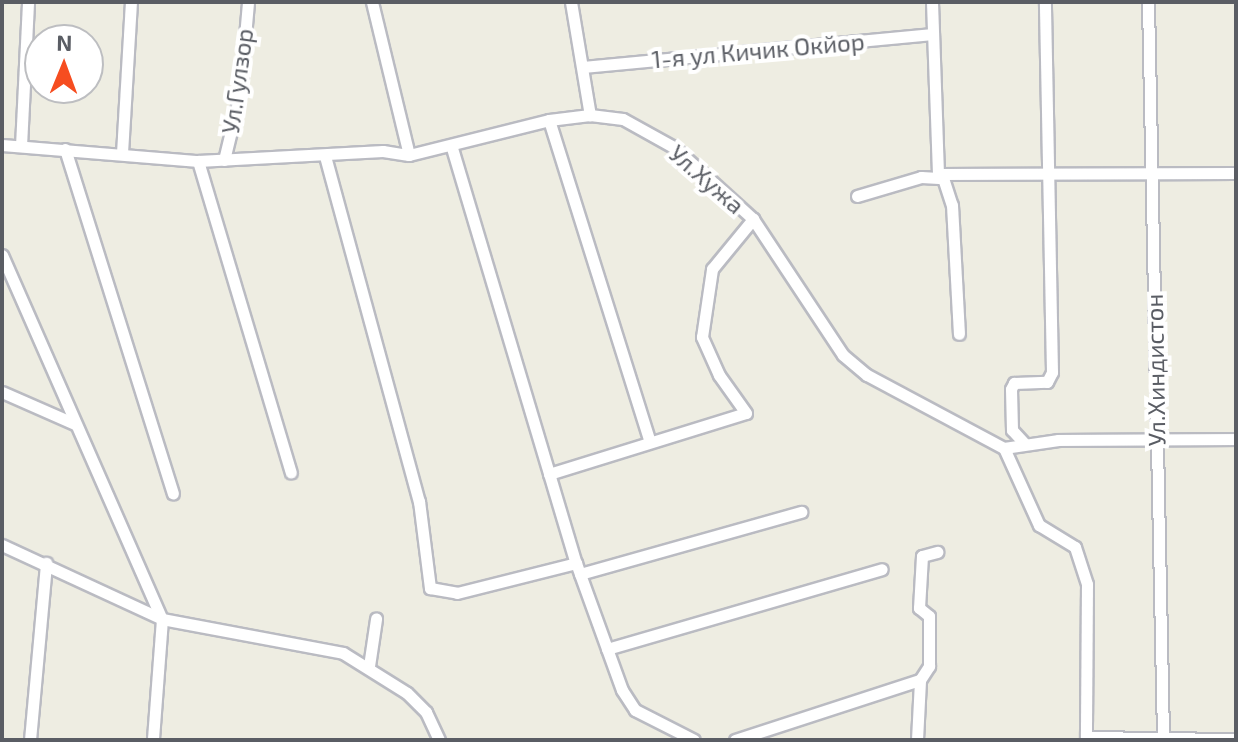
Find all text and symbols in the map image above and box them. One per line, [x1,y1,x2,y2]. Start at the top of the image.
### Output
north arrow [24,24,104,104]
street label: Ул.Гулзор [215,26,259,136]
street label: 1-я ул Кичик Окйор [650,26,866,74]
text: N [56,29,73,55]
street label: Ул.Хужа [664,139,750,219]
street label: Ул.Хиндистон [1139,293,1171,447]

